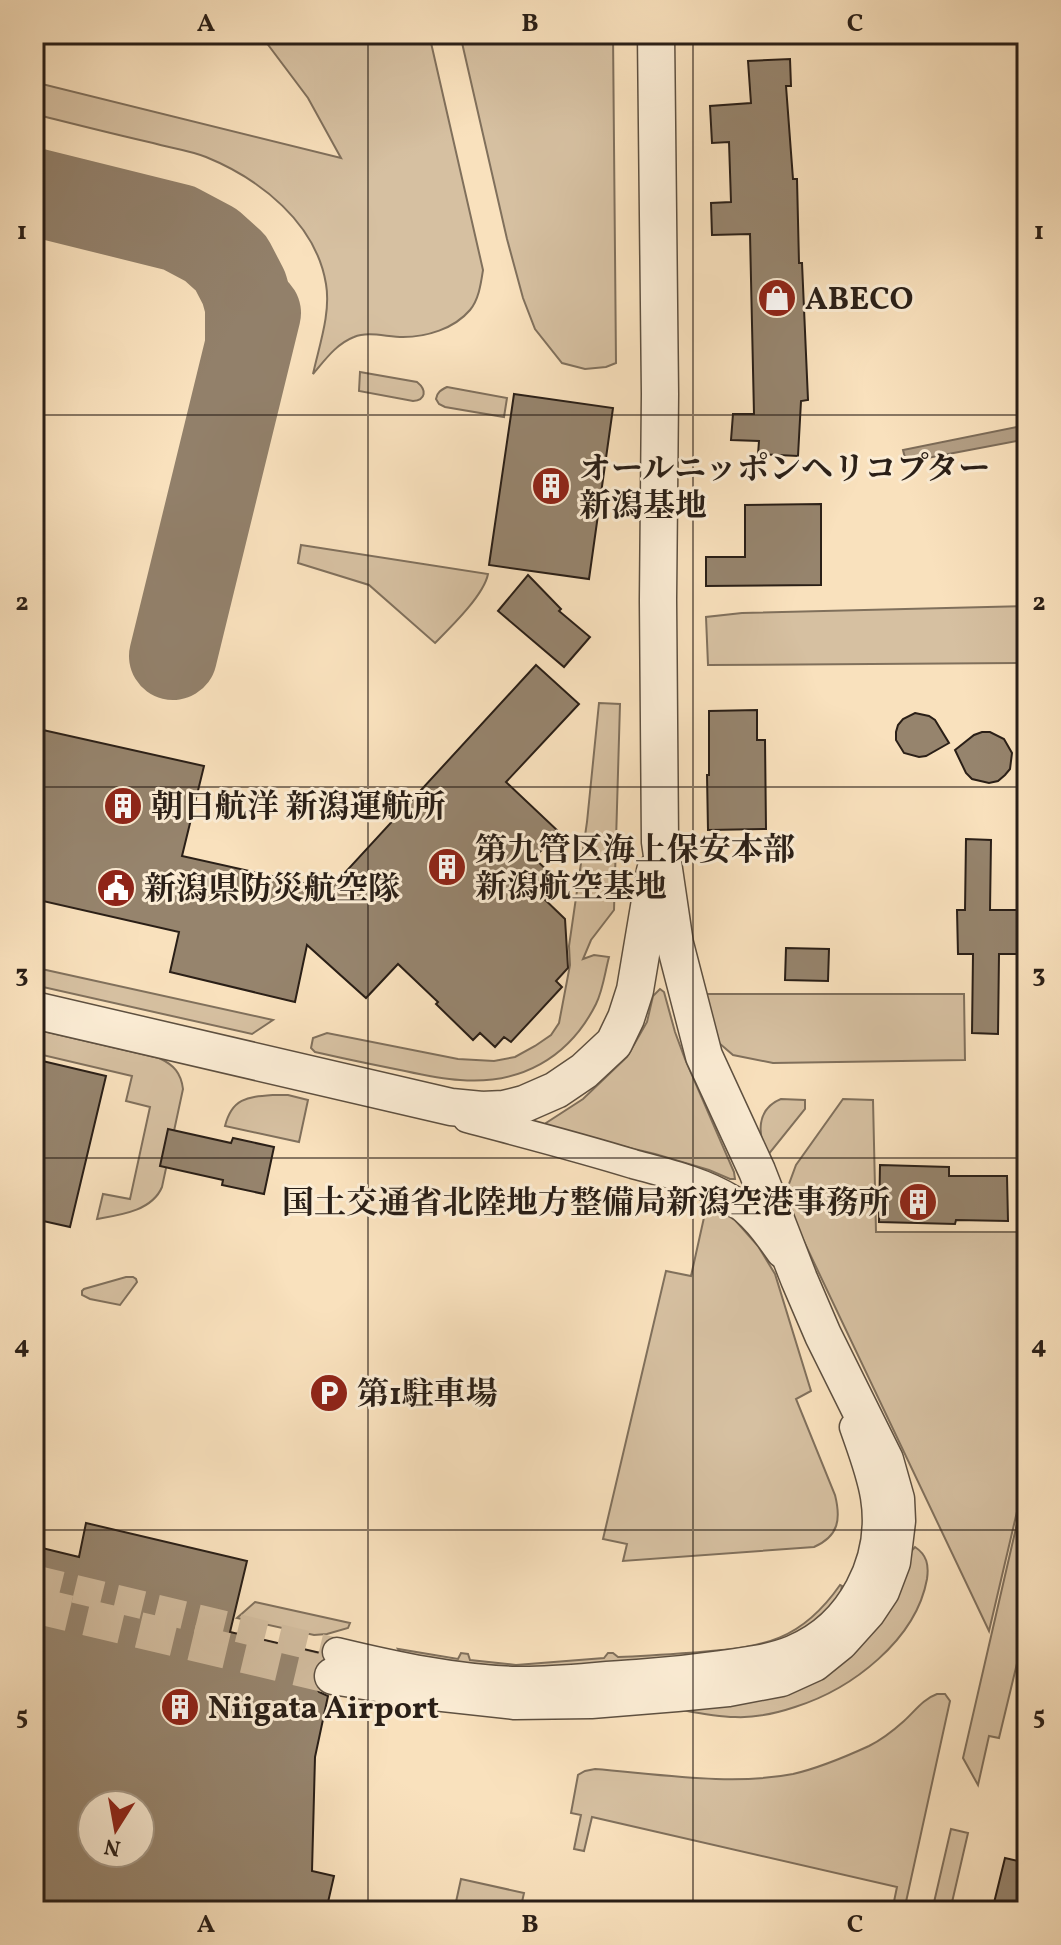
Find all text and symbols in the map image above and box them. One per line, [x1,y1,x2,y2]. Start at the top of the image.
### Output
text: A [197,6,216,42]
text: B [521,6,539,42]
text: C [847,6,863,42]
text: 1 [17,214,27,250]
text: 1 [1034,214,1044,250]
shop icon: ABECO [756,277,798,319]
place label: ABECO [805,279,913,323]
place label: オールニッポンヘリコプター 新潟基地 [579,449,990,530]
building icon: オールニッポンヘリコプター 新潟基地 [530,465,572,507]
text: 2 [15,585,29,621]
text: 2 [1032,585,1046,621]
building icon: 朝日航洋 新潟運航所 [102,785,144,827]
place label: 朝日航洋 新潟運航所 [151,787,445,831]
place label: 第九管区海上保安本部 新潟航空基地 [475,830,795,911]
building icon: 第九管区海上保安本部 新潟航空基地 [426,846,468,888]
public building icon: 新潟県防災航空隊 [95,867,137,909]
place label: 新潟県防災航空隊 [144,869,400,913]
text: 3 [15,957,29,993]
text: 3 [1032,957,1046,993]
building icon: 国土交通省北陸地方整備局新潟空港事務所 [897,1181,939,1223]
place label: 国土交通省北陸地方整備局新潟空港事務所 [282,1183,890,1227]
text: 4 [14,1328,30,1364]
text: 4 [1031,1328,1047,1364]
parking icon: 第1駐車場 [308,1372,350,1414]
place label: 第1駐車場 [357,1374,498,1418]
building icon: Niigata Airport [159,1686,201,1728]
place label: Niigata Airport [208,1688,439,1732]
text: 5 [16,1699,28,1735]
text: 5 [1033,1699,1045,1735]
north arrow [76,1789,156,1869]
text: N [102,1829,123,1863]
text: A [197,1907,216,1943]
text: B [521,1907,539,1943]
text: C [847,1907,863,1943]

